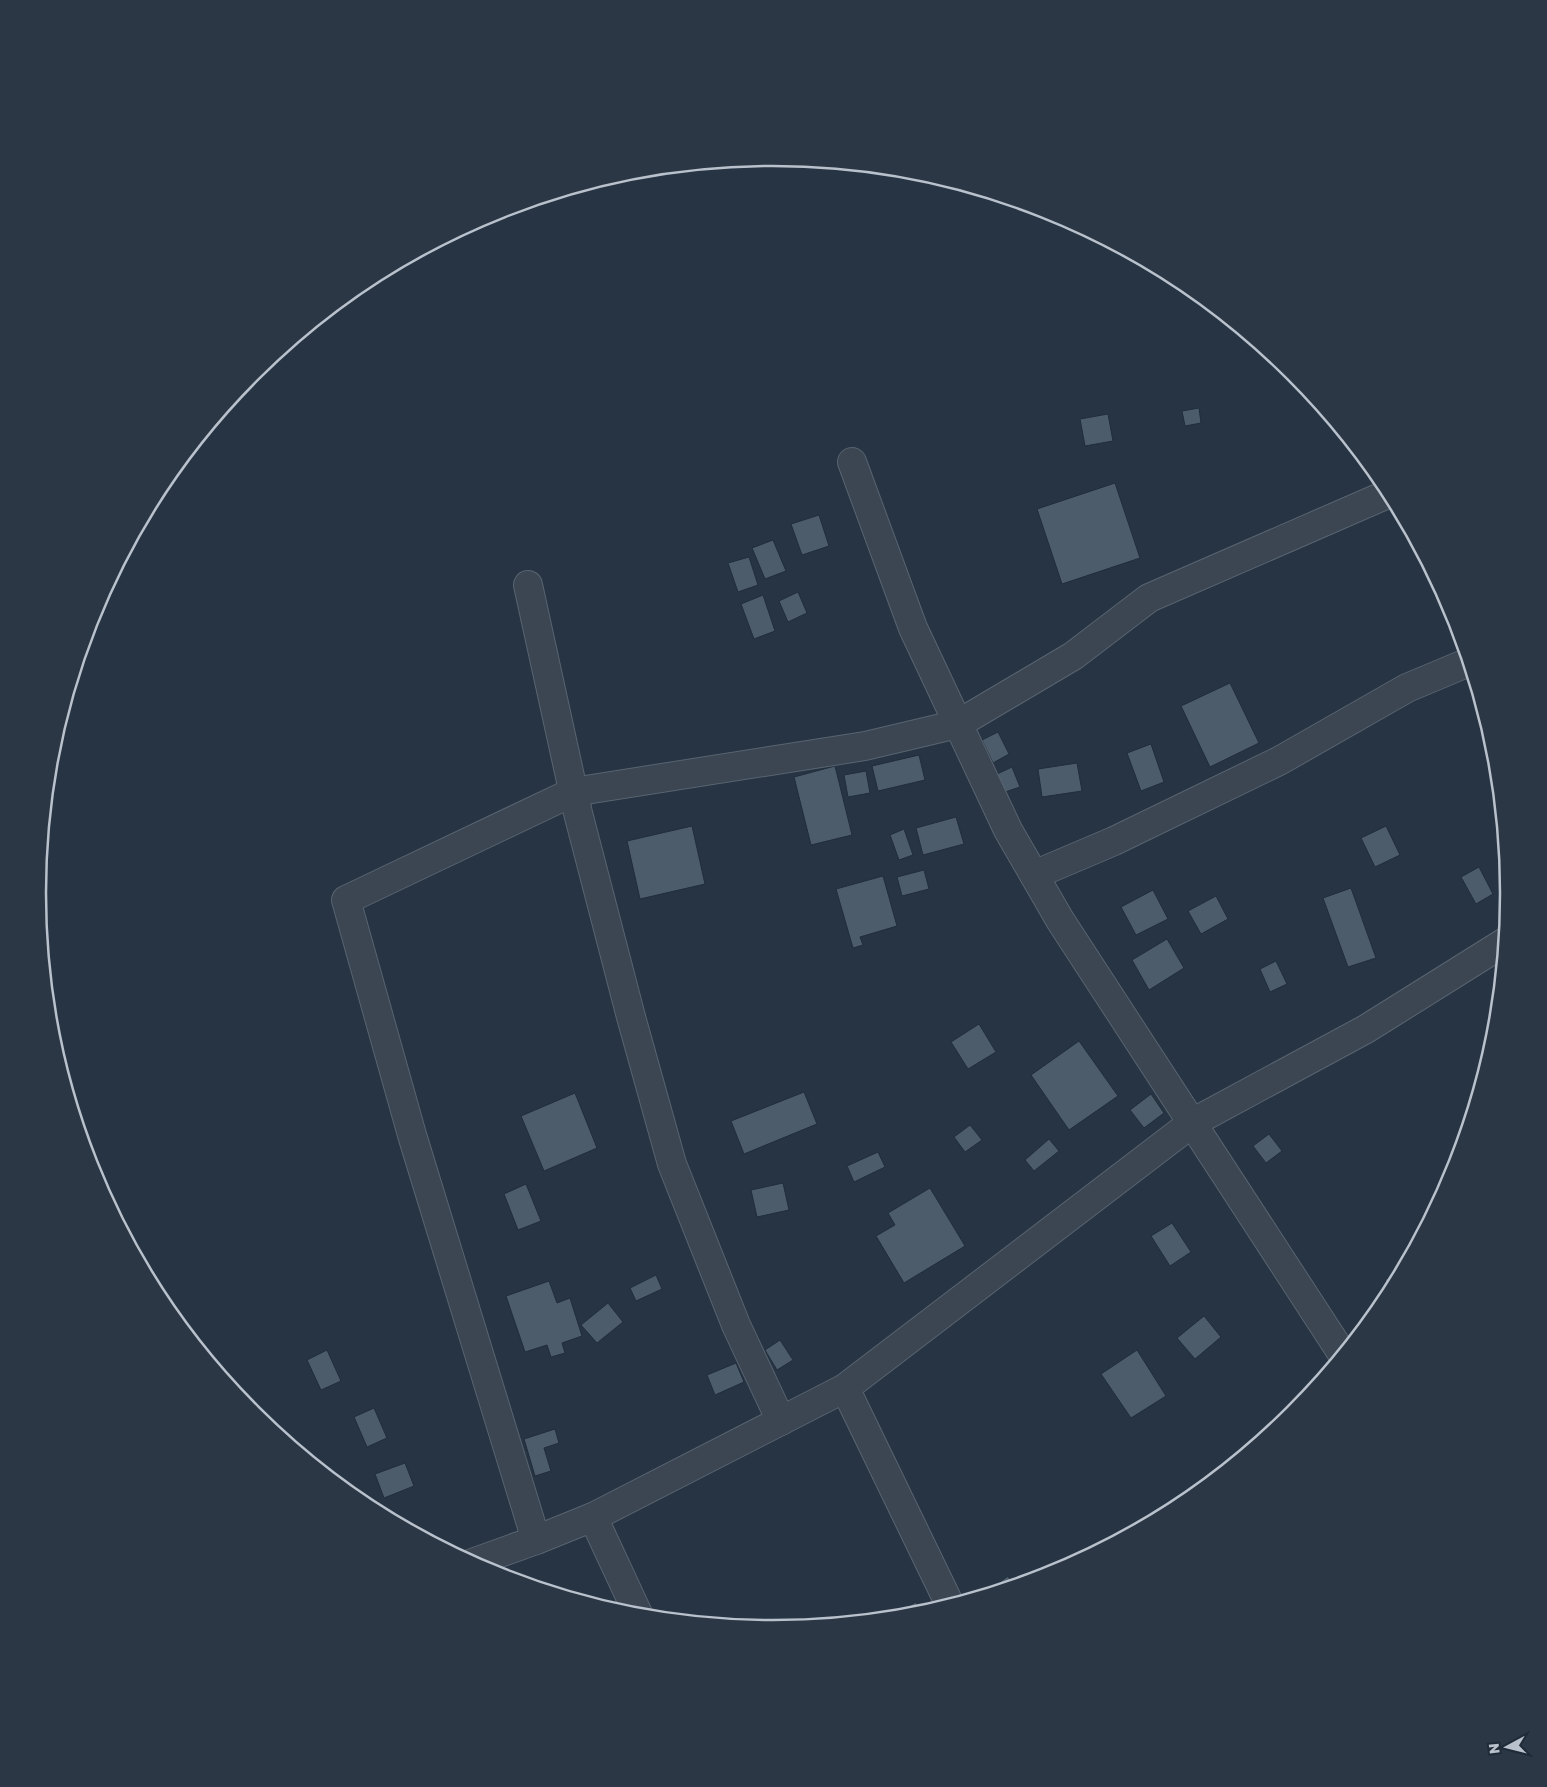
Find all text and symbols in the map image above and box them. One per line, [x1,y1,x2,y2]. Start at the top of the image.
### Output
north arrow [1482,1722,1532,1772]
text: N [1485,1742,1503,1755]

